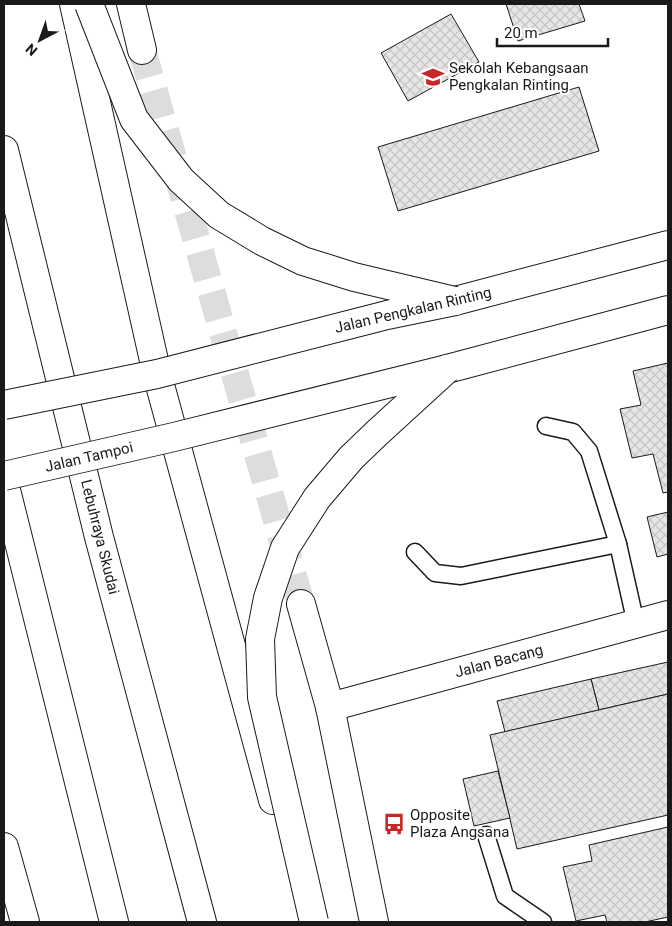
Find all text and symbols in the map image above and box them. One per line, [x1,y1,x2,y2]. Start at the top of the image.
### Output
north arrow [15,15,65,65]
scale bar [497,15,608,47]
text: 20 m [504,24,538,42]
text: N [22,41,40,59]
place label: Sekolah Kebangsaan Pengkalan Rinting [449,59,589,94]
school or university icon: Sekolah Kebangsaan Pengkalan Rinting [420,64,446,90]
street label: Jalan Pengkalan Rinting [333,283,493,337]
street label: Jalan Tampoi [43,438,135,476]
street label: Lebuhraya Skudai [77,478,123,596]
street label: Jalan Bacang [453,641,545,681]
place label: Opposite Plaza Angsana [410,806,509,841]
bus stop icon: Opposite Plaza Angsana [381,811,407,837]

